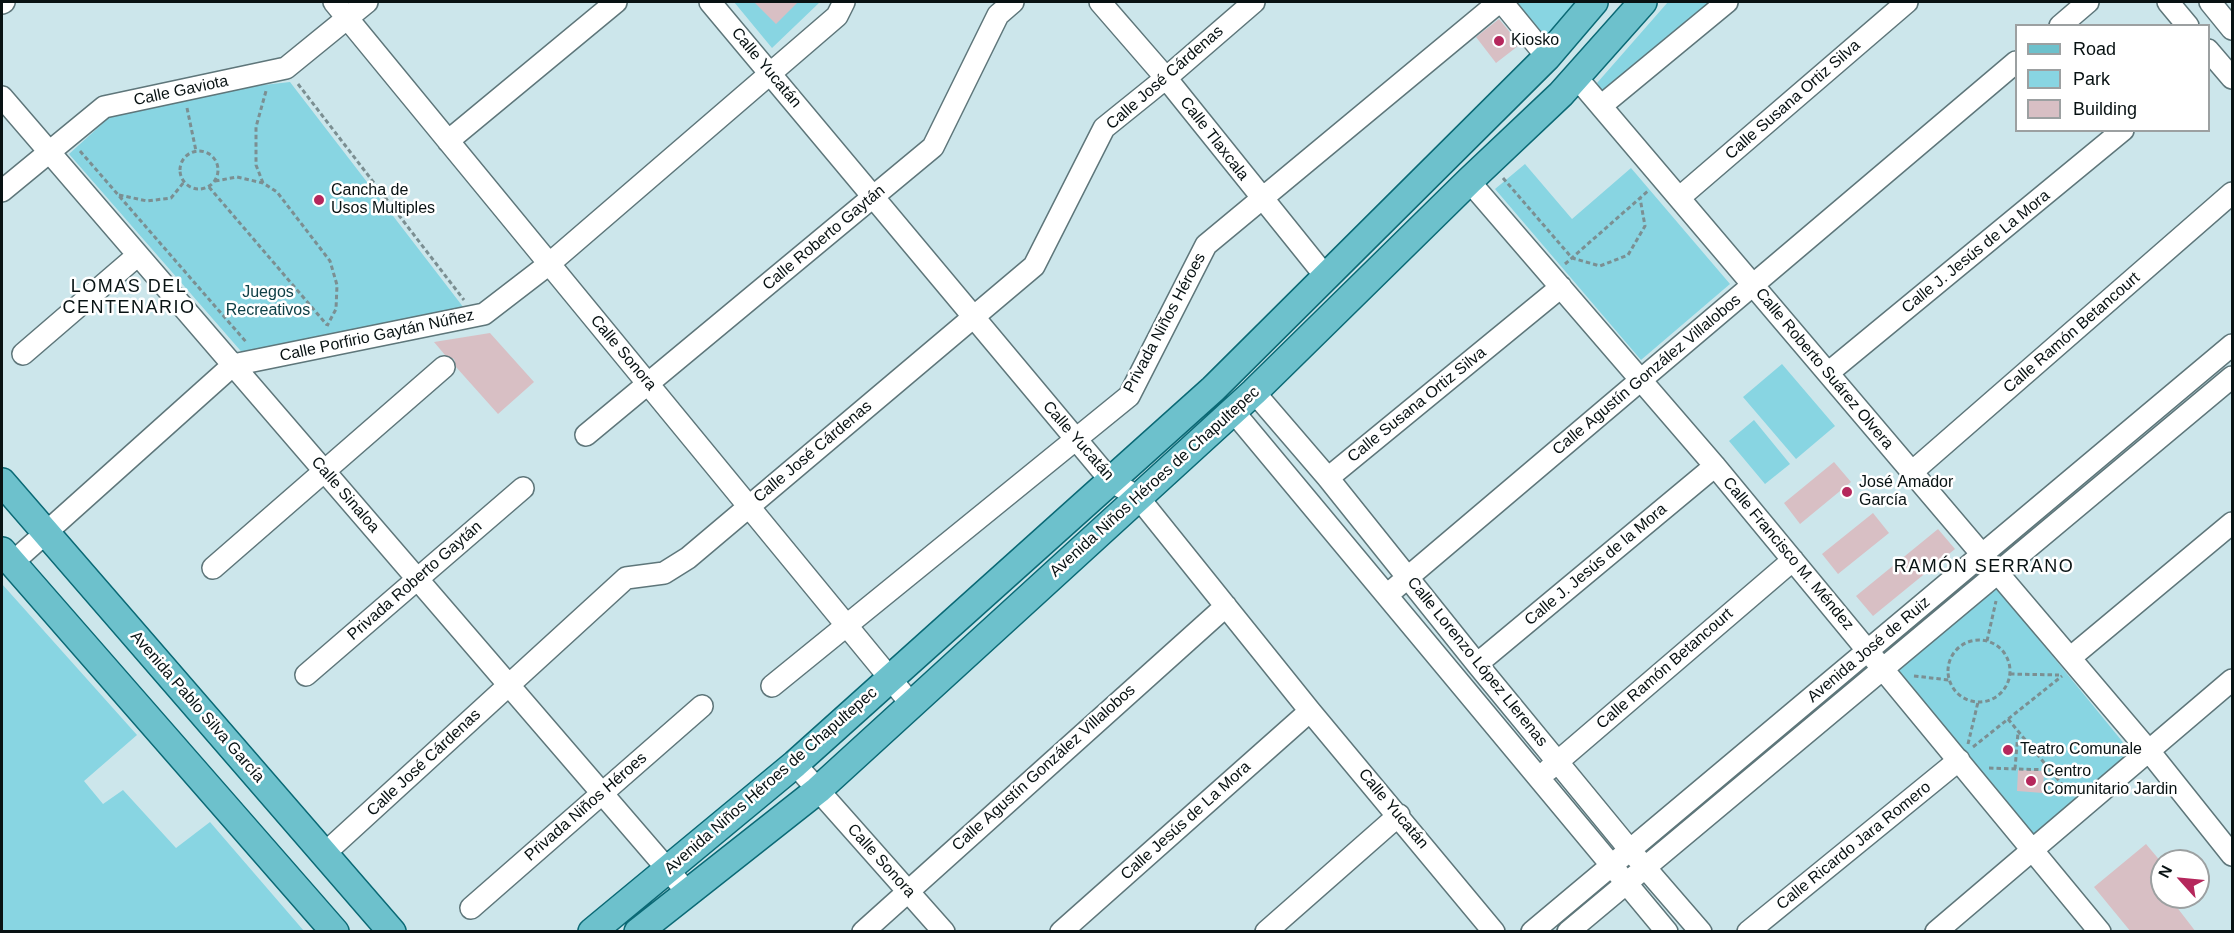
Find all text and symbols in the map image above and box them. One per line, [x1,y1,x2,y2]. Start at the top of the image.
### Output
street label: Calle José Cárdenas [1103,22,1227,134]
street label: Calle Yucatán [727,24,805,112]
legend [2015,24,2210,132]
place label: Kiosko [1511,31,1559,51]
marker: Kiosko [1492,34,1506,48]
street label: Calle Susana Ortiz Silva [1722,36,1864,164]
text: Road [2073,39,2116,59]
text: Park [2073,69,2110,89]
street label: Calle Gaviota [132,72,230,110]
street label: Calle Tlaxcala [1176,93,1252,185]
text: Building [2073,99,2137,119]
place label: Cancha de Usos Multiples [331,181,435,219]
street label: Calle Roberto Gaytán [759,181,889,295]
street label: Calle J. Jesús de La Mora [1898,186,2054,318]
marker: Cancha de Usos Multiples [312,193,326,207]
street label: Privada Niños Héroes [1120,250,1210,396]
street label: Calle Ramón Betancourt [2000,269,2144,397]
district label: LOMAS DEL CENTENARIO [62,276,196,318]
park label: Juegos Recreativos [226,283,310,321]
street label: Calle Roberto Suárez Olvera [1751,284,1897,454]
street label: Calle Agustín González Villalobos [1549,291,1745,459]
street label: Calle Porfirio Gaytán Núñez [278,306,476,366]
street label: Calle Sonora [586,311,660,395]
street label: Calle Susana Ortiz Silva [1344,343,1490,467]
street label: Avenida Niños Héroes de Chapultepec [1046,383,1264,581]
street label: Calle José Cárdenas [750,397,876,507]
street label: Calle Yucatán [1038,397,1118,485]
street label: Calle Sinaloa [307,453,383,537]
place label: José Amador García [1859,473,1953,511]
street label: Calle Francisco M. Méndez [1718,474,1858,634]
marker: José Amador García [1840,485,1854,499]
street label: Calle J. Jesús de la Mora [1521,500,1671,630]
street label: Privada Roberto Gaytán [344,517,486,645]
district label: RAMÓN SERRANO [1894,556,2074,578]
street label: Calle Lorenzo López Llerenas [1403,573,1551,751]
street label: Avenida José de Ruiz [1804,593,1934,707]
street label: Calle Ramón Betancourt [1593,605,1737,733]
street label: Avenida Pablo Silva García [126,627,268,787]
street label: Calle Agustín González Villalobos [948,681,1140,855]
street label: Avenida Niños Héroes de Chapultepec [661,683,881,879]
street label: Calle José Cárdenas [363,705,485,821]
place label: Teatro Comunale [2020,740,2142,760]
marker: Teatro Comunale [2001,743,2015,757]
street label: Privada Niños Héroes [521,749,651,865]
street label: Calle Jesús de La Mora [1117,758,1255,884]
place label: Centro Comunitario Jardin [2043,762,2177,800]
street label: Calle Yucatán [1354,765,1432,853]
marker: Centro Comunitario Jardin [2024,774,2038,788]
street label: Calle Ricardo Jara Romero [1773,778,1935,914]
street label: Calle Sonora [843,820,919,902]
north arrow [2150,849,2210,909]
text: N [2155,862,2175,881]

